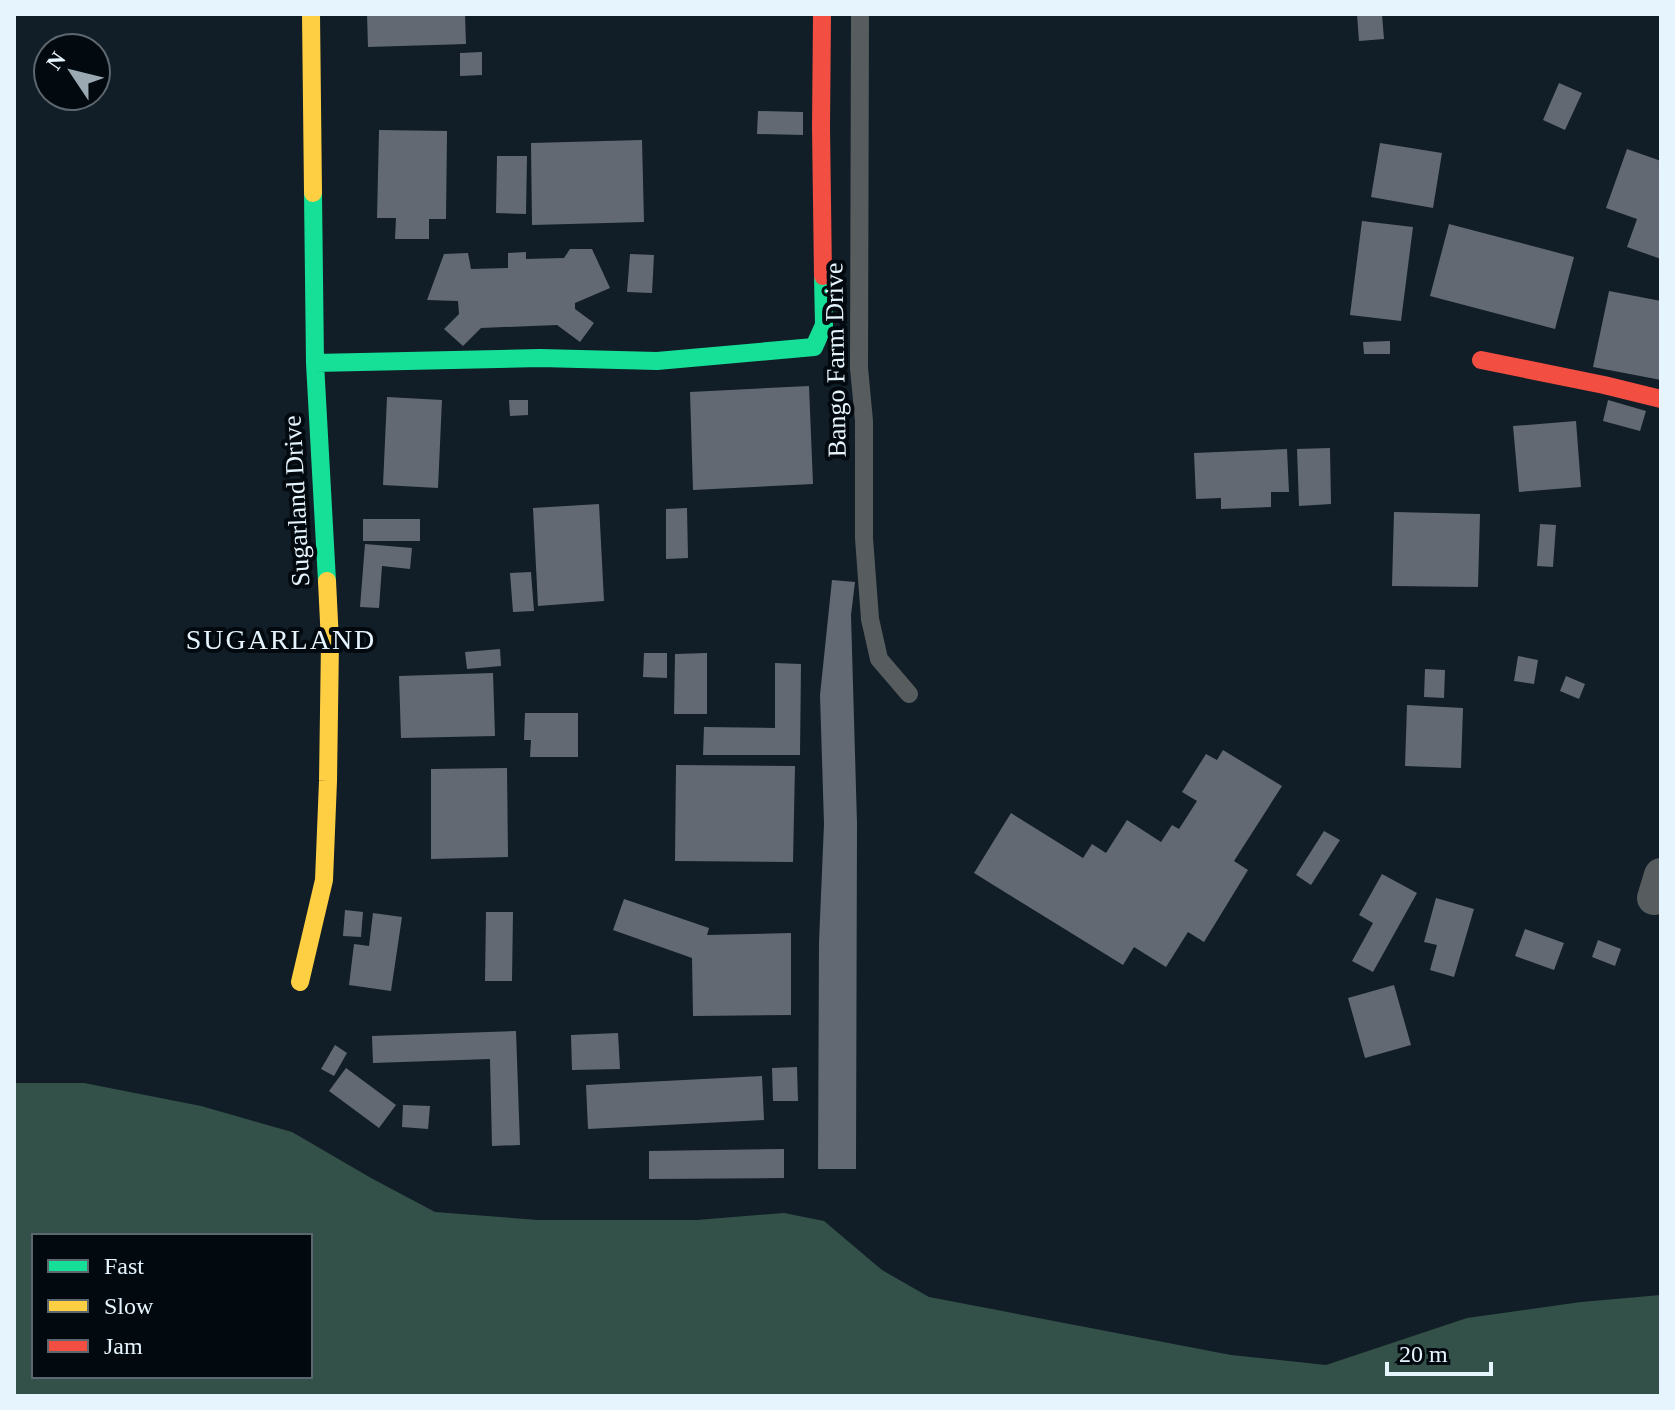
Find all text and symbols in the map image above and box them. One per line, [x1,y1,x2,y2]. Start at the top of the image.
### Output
north arrow [32,32,112,112]
text: N [41,47,71,74]
street label: Bango Farm Drive [819,262,852,458]
street label: Sugarland Drive [278,415,315,587]
district label: SUGARLAND [186,624,376,655]
legend [32,1234,312,1378]
text: Fast [104,1253,144,1279]
text: Slow [104,1293,154,1319]
scale bar [1387,1326,1491,1376]
text: Jam [104,1333,143,1359]
text: 20 m [1399,1341,1448,1367]

